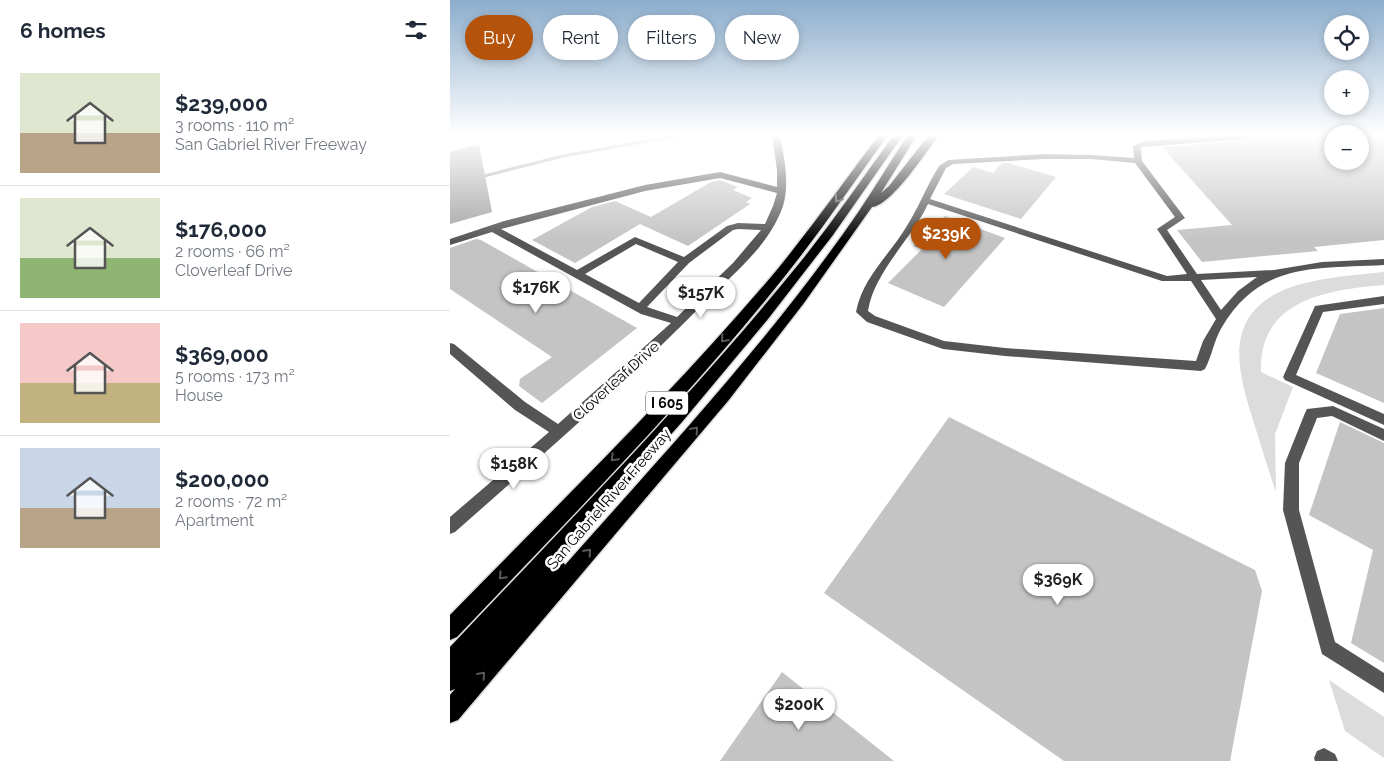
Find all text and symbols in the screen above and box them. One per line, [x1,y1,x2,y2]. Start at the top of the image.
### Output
chip: Buy [465,15,533,60]
chip: Rent [543,15,618,60]
chip: Filters [628,15,715,60]
chip: New [725,15,799,60]
map controls [1324,15,1369,170]
button: locate [1324,15,1369,60]
icon: filters [402,16,430,44]
text: 6 homes [20,18,106,43]
button: + [1324,70,1369,115]
text: $239,000 [175,91,268,116]
icon: home [60,93,120,153]
text: 3 rooms · 110 m² [175,116,294,135]
button: − [1324,125,1369,170]
text: San Gabriel River Freeway [175,135,367,154]
one-way arrow [835,194,844,203]
text: $176,000 [175,217,267,242]
icon: home [60,218,120,278]
pin: $239K [911,218,981,260]
text: $239K [922,224,970,243]
text: 2 rooms · 66 m² [175,242,290,261]
text: Cloverleaf Drive [175,261,292,280]
pin: $176K [501,272,571,314]
pin: $157K [666,276,736,319]
text: $176K [512,278,560,297]
text: $157K [678,283,724,302]
one-way arrow [722,333,730,342]
street label: Cloverleaf Drive [569,337,663,425]
text: $369,000 [175,342,269,367]
icon: home [60,343,120,403]
text: 5 rooms · 173 m² [175,367,295,386]
text: House [175,386,223,405]
road number: I 605 [646,392,688,414]
street label: San Gabriel River Freeway [543,425,675,573]
one-way arrow [689,426,698,435]
pin: $158K [479,448,549,490]
one-way arrow [611,453,620,462]
text: $158K [490,454,538,473]
text: $200,000 [175,467,270,492]
icon: home [60,468,120,528]
text: 2 rooms · 72 m² [175,492,287,511]
text: Apartment [175,511,254,530]
one-way arrow [582,549,591,558]
pin: $369K [1023,564,1093,606]
one-way arrow [499,570,508,579]
text: $369K [1034,570,1082,589]
one-way arrow [476,672,485,681]
pin: $200K [764,688,834,731]
text: $200K [774,695,824,714]

